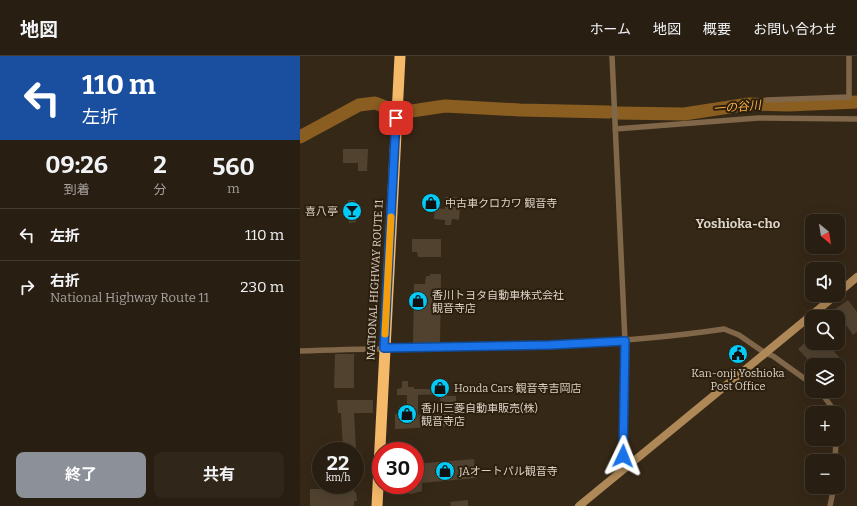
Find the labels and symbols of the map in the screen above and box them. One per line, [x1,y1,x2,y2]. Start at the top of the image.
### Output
water label: 一の谷川 [712,98,764,116]
pin [379,101,413,135]
shop icon: 中古車クロカワ 観音寺 [420,192,442,214]
place label: 中古車クロカワ 観音寺 [445,197,557,210]
street label: NATIONAL HIGHWAY ROUTE 11 [364,199,386,361]
bar icon: 喜八亭 [341,200,363,222]
place label: 喜八亭 [305,205,338,218]
north arrow [805,214,845,254]
district label: Yoshioka-cho [696,216,781,231]
place label: 香川トヨタ自動車株式会社 観音寺店 [432,289,564,315]
shop icon: 香川トヨタ自動車株式会社 観音寺店 [407,290,429,312]
public building icon: Kan-onji Yoshioka Post Office [727,343,749,365]
place label: Kan-onji Yoshioka Post Office [691,367,785,393]
shop icon: Honda Cars 観音寺吉岡店 [429,377,451,399]
place label: Honda Cars 観音寺吉岡店 [454,382,582,395]
place label: 香川三菱自動車販売(株) 観音寺店 [421,402,538,428]
shop icon: 香川三菱自動車販売(株) 観音寺店 [396,403,418,425]
position arrow [602,435,644,477]
speed limit sign: 30 [372,442,424,494]
shop icon: JAオートパル観音寺 [434,460,456,482]
place label: JAオートパル観音寺 [458,465,558,478]

